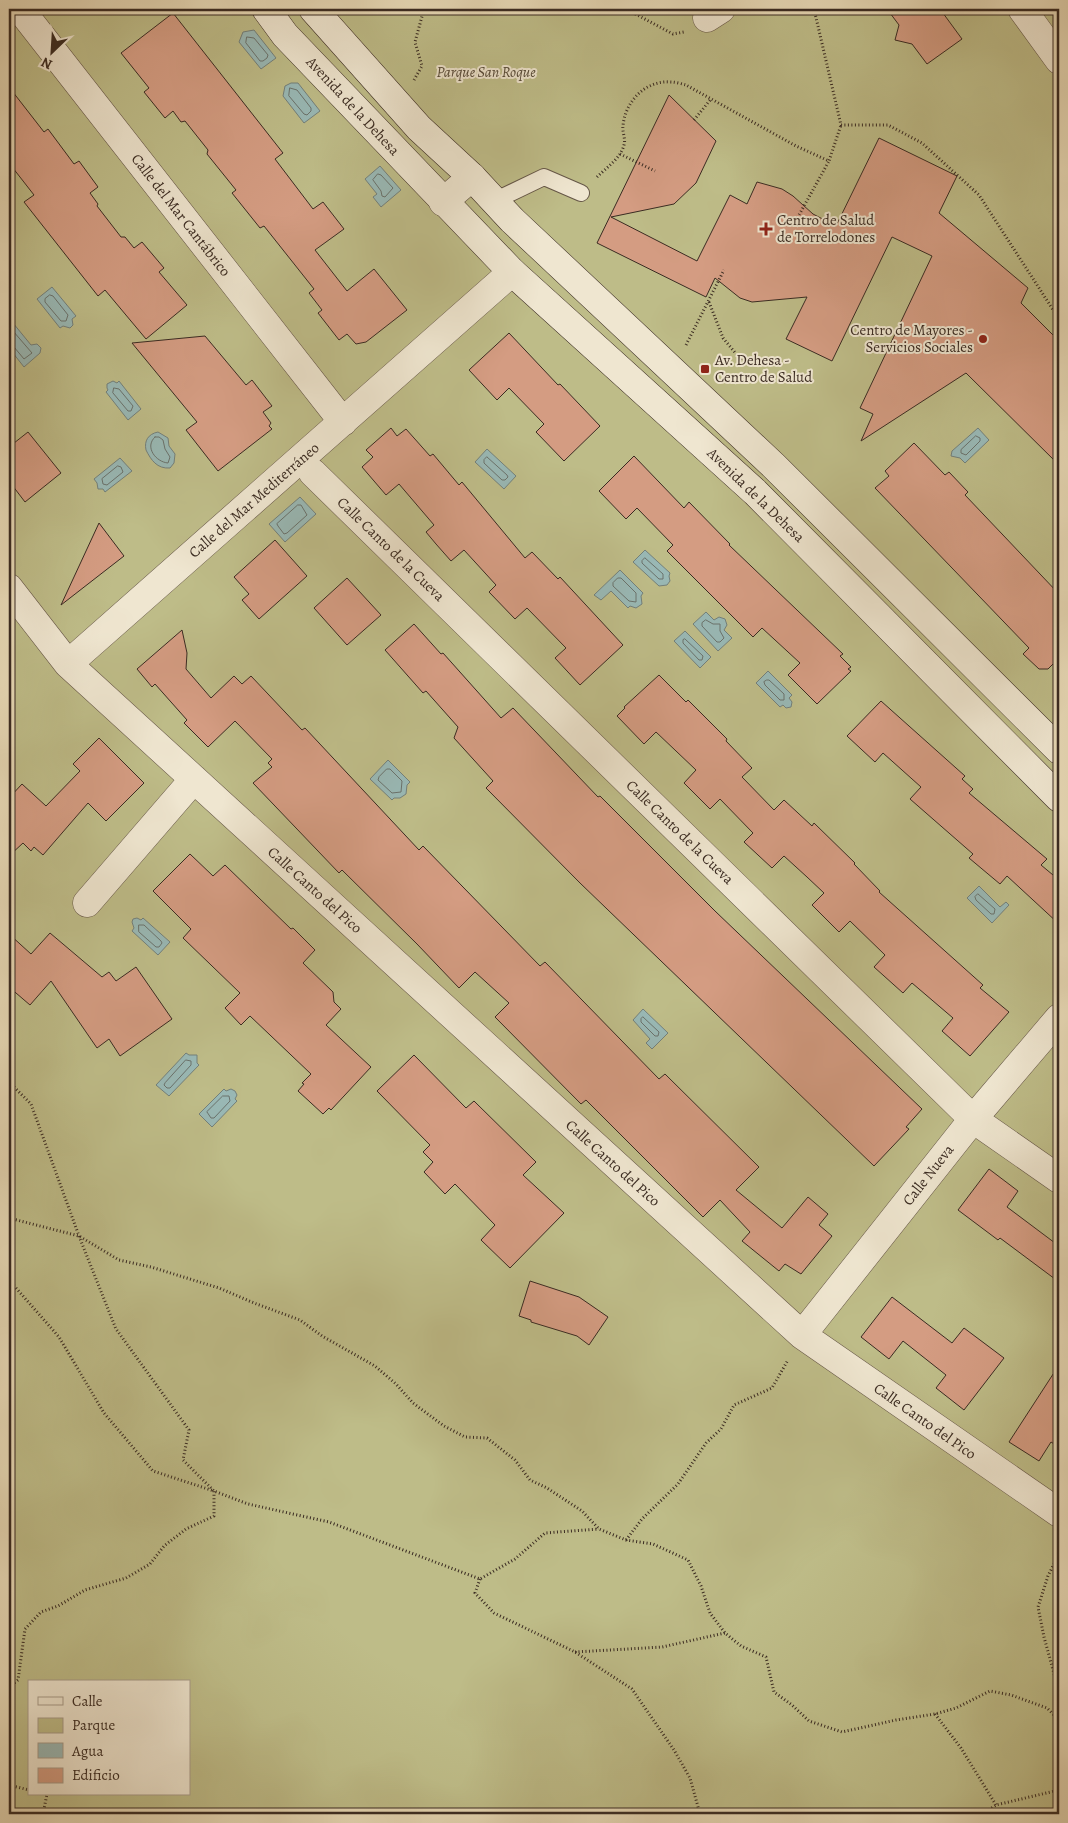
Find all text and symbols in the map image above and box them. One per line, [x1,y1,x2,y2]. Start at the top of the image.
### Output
north arrow [28,28,78,78]
street label: Avenida de la Dehesa [301,51,404,160]
text: N [38,53,55,74]
park label: Parque San Roque [436,62,536,82]
street label: Calle del Mar Cantábrico [127,149,235,281]
place label: Centro de Salud de Torrelodones [777,210,875,247]
marker: Centro de Salud de Torrelodones [759,222,773,236]
place label: Centro de Mayores - Servicios Sociales [850,320,973,357]
marker: Centro de Mayores - Servicios Sociales [977,333,989,345]
place label: Av. Dehesa - Centro de Salud [714,350,813,387]
marker: Av. Dehesa - Centro de Salud [699,363,711,375]
street label: Calle del Mar Mediterráneo [184,438,324,562]
street label: Avenida de la Dehesa [702,442,809,547]
street label: Calle Canto de la Cueva [333,492,449,606]
street label: Calle Canto de la Cueva [622,775,738,889]
street label: Calle Canto del Pico [263,842,367,938]
street label: Calle Canto del Pico [561,1115,665,1211]
street label: Calle Nueva [898,1140,958,1210]
street label: Calle Canto del Pico [870,1378,980,1464]
legend [28,1680,190,1796]
text: Calle [72,1691,103,1711]
text: Parque [72,1715,115,1735]
text: Agua [71,1741,103,1761]
text: Edificio [72,1765,120,1785]

